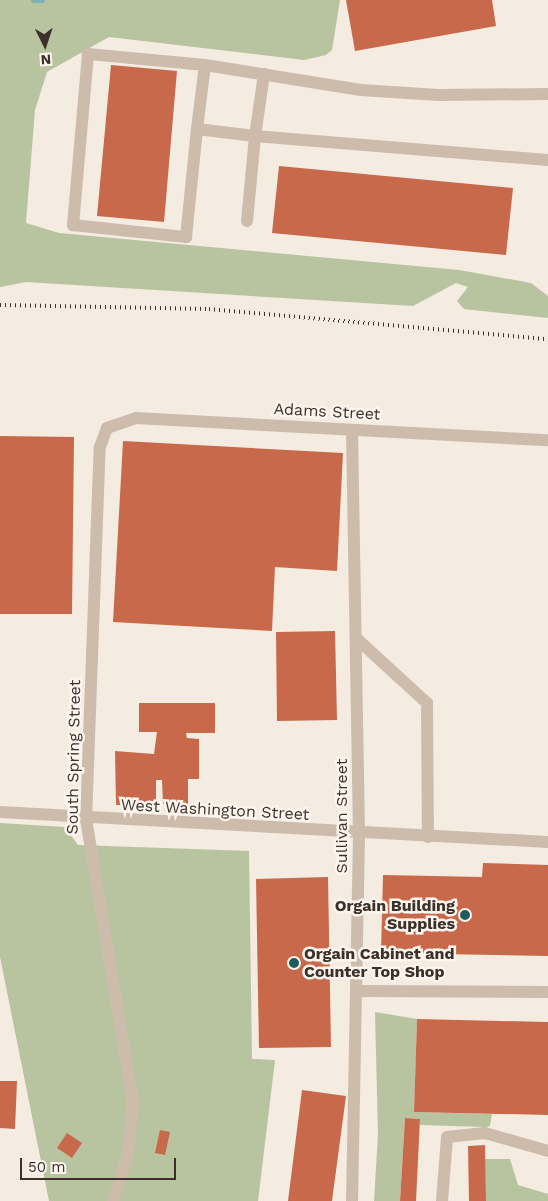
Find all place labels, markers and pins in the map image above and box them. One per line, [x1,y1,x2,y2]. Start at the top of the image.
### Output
place label: Orgain Building Supplies [335,896,455,934]
marker: Orgain Building Supplies [459,909,471,921]
place label: Orgain Cabinet and Counter Top Shop [304,944,455,982]
marker: Orgain Cabinet and Counter Top Shop [288,957,300,969]

